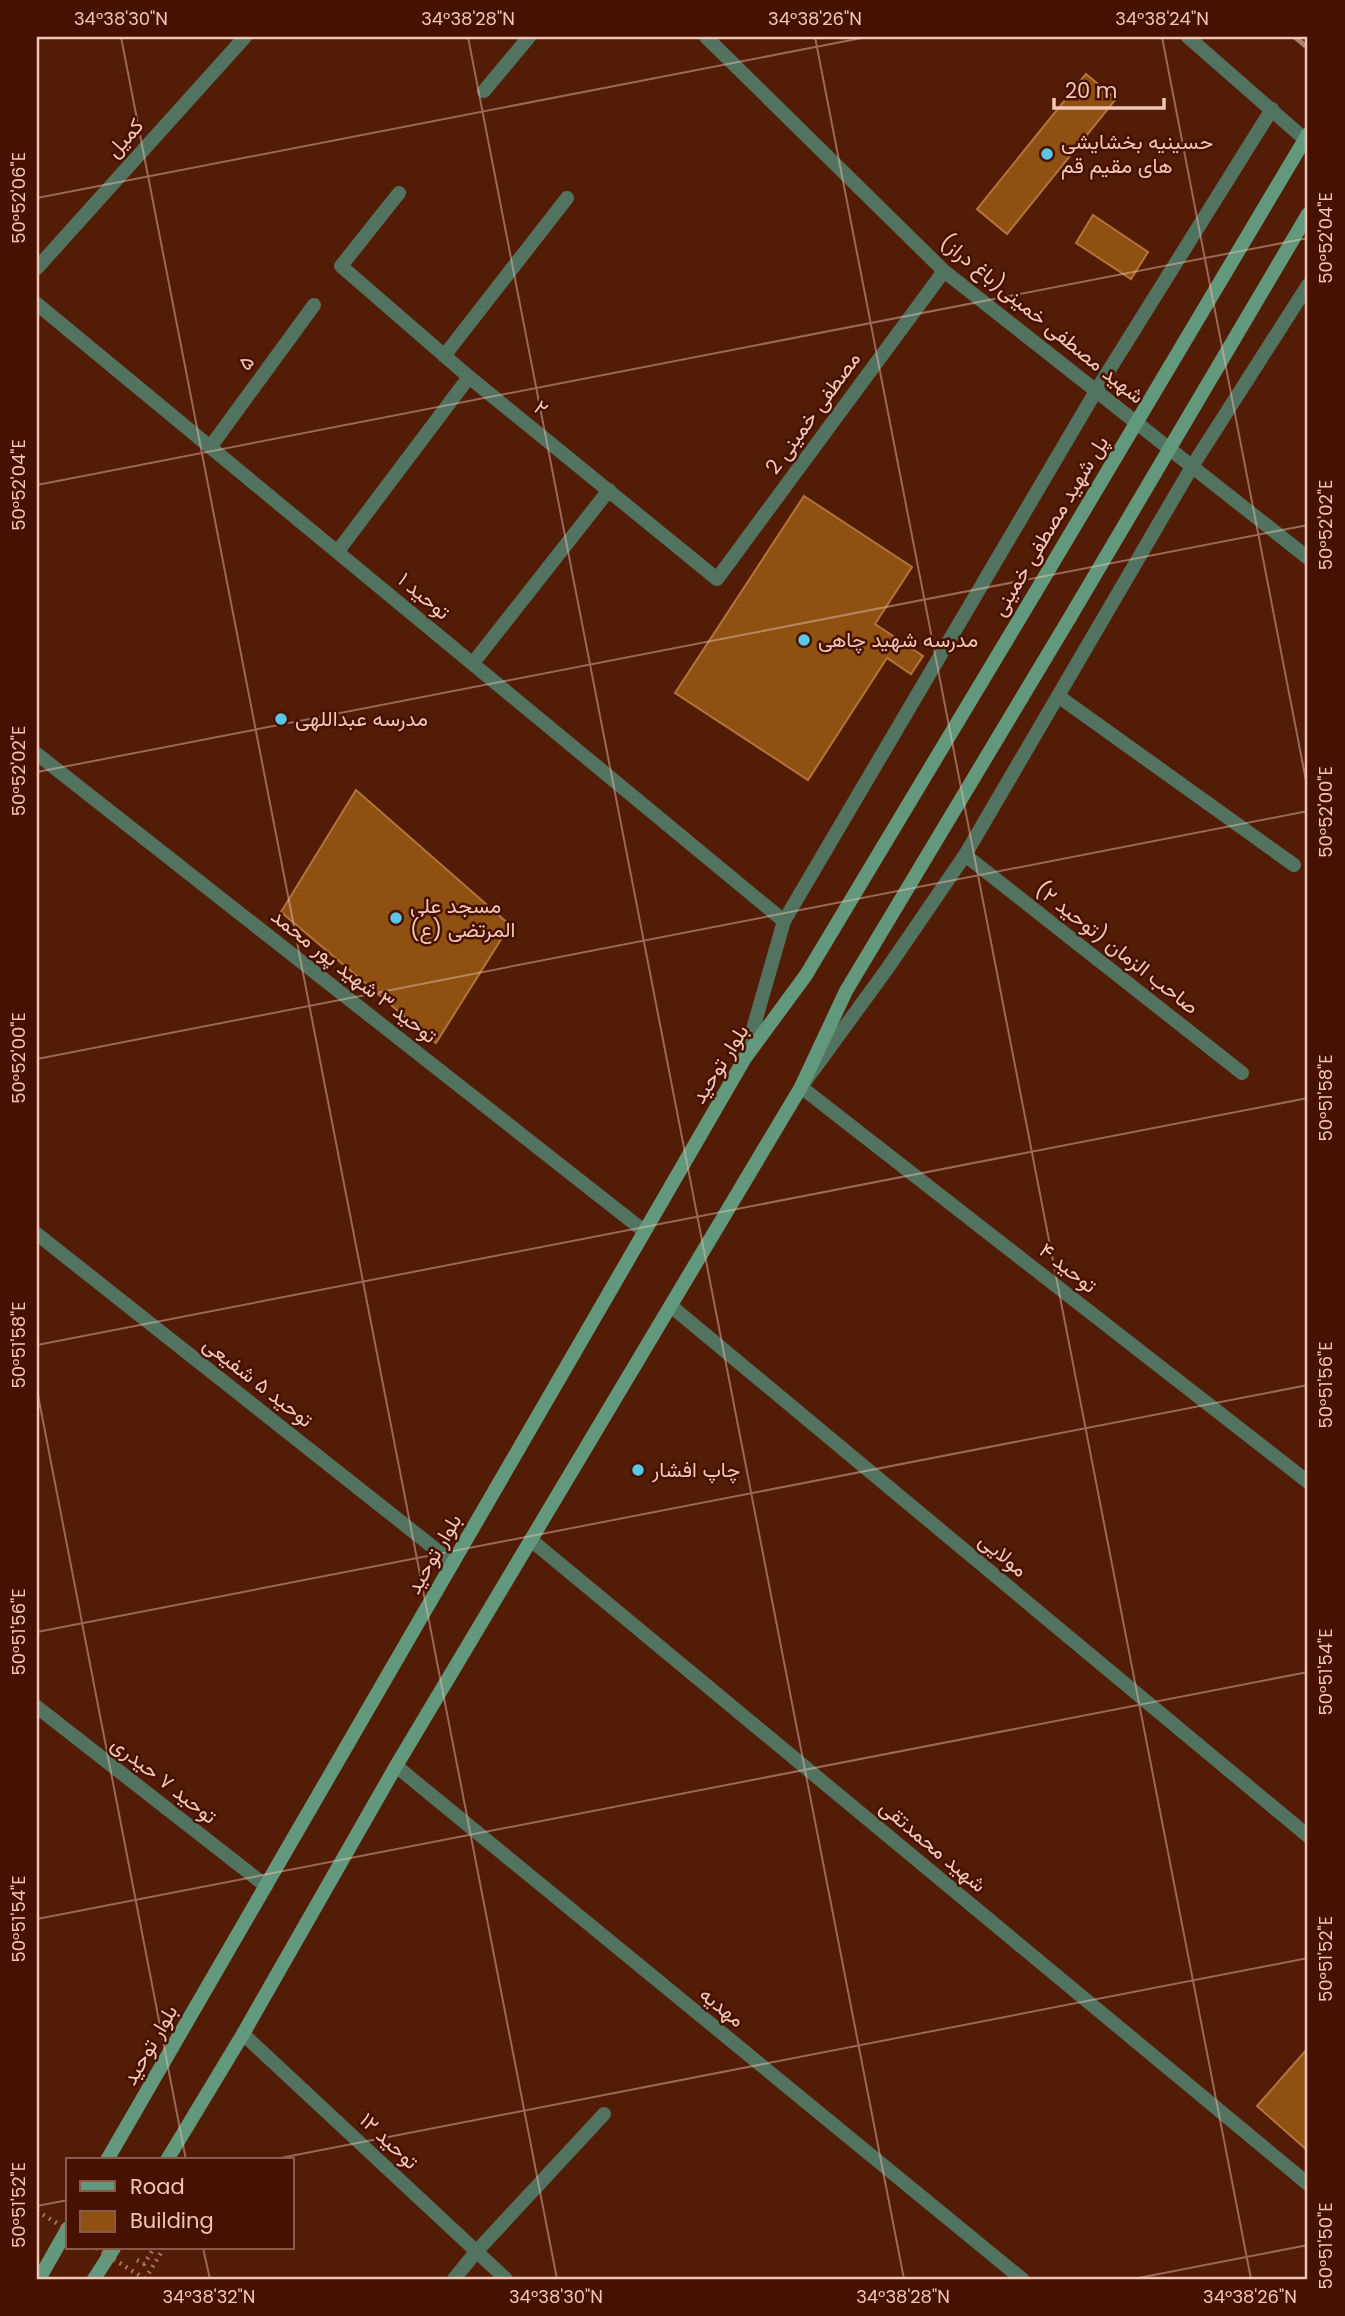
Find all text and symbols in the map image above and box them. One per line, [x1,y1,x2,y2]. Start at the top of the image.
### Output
text: 34°38'30"N [74,6,168,31]
text: 34°38'28"N [421,6,515,31]
text: 34°38'26"N [768,6,862,31]
text: 34°38'24"N [1115,6,1209,31]
scale bar [1054,66,1165,110]
text: 20 m [1065,76,1118,105]
street label: کمیل [99,112,150,164]
place label: حسینیه بخشایشی های مقیم قم [1061,127,1213,180]
marker: حسینیه بخشایشی های مقیم قم [1039,146,1055,162]
text: 50°52'06"E [6,152,31,244]
text: 50°52'04"E [1313,192,1338,284]
street label: شهید مصطفی خمینی(باغ دراز) [934,227,1151,410]
street label: مصطفی خمینی 2 [758,345,867,480]
street label: ۵ [230,349,261,376]
street label: ۲ [528,393,555,422]
street label: پل شهید مصطفی خمینی [984,430,1115,621]
text: 50°52'04"E [6,439,31,531]
text: 50°52'02"E [1313,480,1338,570]
street label: توحید ۱ [392,565,457,626]
place label: مدرسه شهید چاهی [818,625,978,654]
marker: مدرسه شهید چاهی [796,632,812,648]
place label: مدرسه عبداللهی [295,704,428,733]
marker: مدرسه عبداللهی [273,711,289,727]
text: 50°52'02"E [6,726,31,816]
text: 50°52'00"E [1313,766,1338,858]
street label: صاحب الزمان (توحید ۲) [1029,874,1205,1021]
place label: مسجد علی المرتضی (ع) [410,891,515,944]
street label: توحید ۳ شهيد پور محمد [265,901,443,1050]
marker: مسجد علی المرتضی (ع) [388,910,404,926]
text: 50°52'00"E [6,1012,31,1104]
street label: بلوار توحید [684,1019,755,1109]
text: 50°51'58"E [1313,1054,1338,1142]
street label: توحید ۴ [1033,1236,1103,1299]
text: 50°51'58"E [6,1301,31,1389]
street label: توحید ۵ شفیعی [197,1329,319,1434]
text: 50°51'56"E [1313,1341,1338,1429]
place label: چاپ افشار [651,1455,740,1484]
marker: چاپ افشار [630,1462,646,1478]
street label: بلوار توحید [399,1508,468,1599]
street label: مولایی [973,1526,1034,1584]
text: 50°51'56"E [6,1588,31,1676]
text: 50°51'54"E [1313,1628,1338,1716]
street label: توحید ۷ حیدری [105,1729,223,1830]
street label: شهید محمدتقی [874,1792,993,1899]
text: 50°51'54"E [6,1875,31,1963]
text: 50°51'52"E [1313,1916,1338,2002]
street label: مهدیه [694,1980,751,2034]
street label: بلوار توحید [115,1999,184,2090]
street label: توحید ۱۲ [353,2106,425,2176]
legend [66,2158,294,2250]
text: 50°51'52"E [6,2162,31,2248]
text: Road [130,2172,185,2201]
text: 50°51'50"E [1313,2202,1338,2290]
text: Building [130,2206,214,2235]
text: 34°38'32"N [163,2284,256,2309]
text: 34°38'30"N [509,2284,603,2309]
text: 34°38'28"N [856,2284,950,2309]
text: 34°38'26"N [1203,2284,1297,2309]

